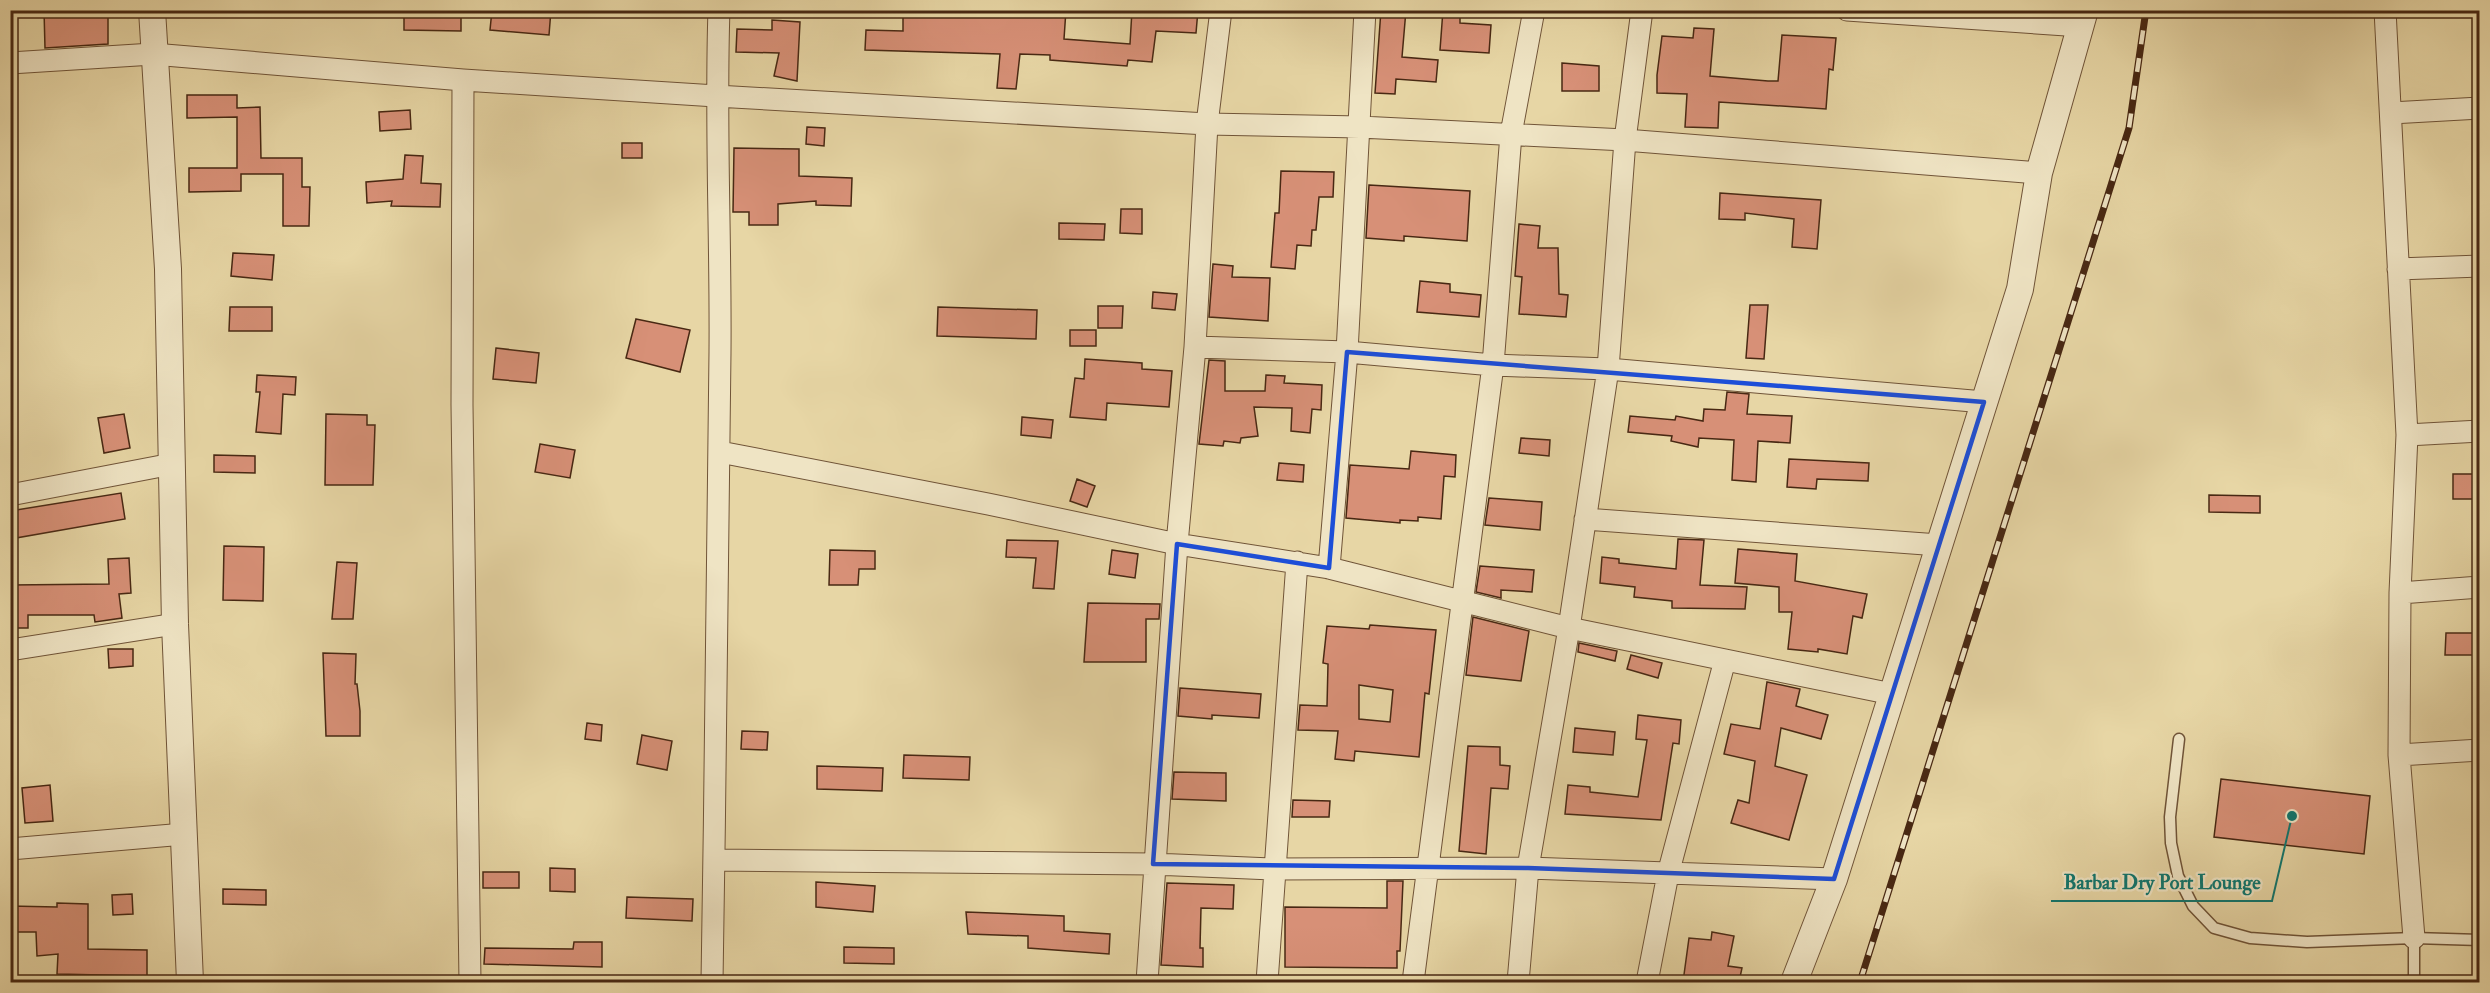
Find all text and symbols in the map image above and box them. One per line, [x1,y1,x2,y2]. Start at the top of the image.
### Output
callout: Barbar Dry Port Lounge [2051,863,2272,901]
text: Barbar Dry Port Lounge [2063,870,2261,896]

